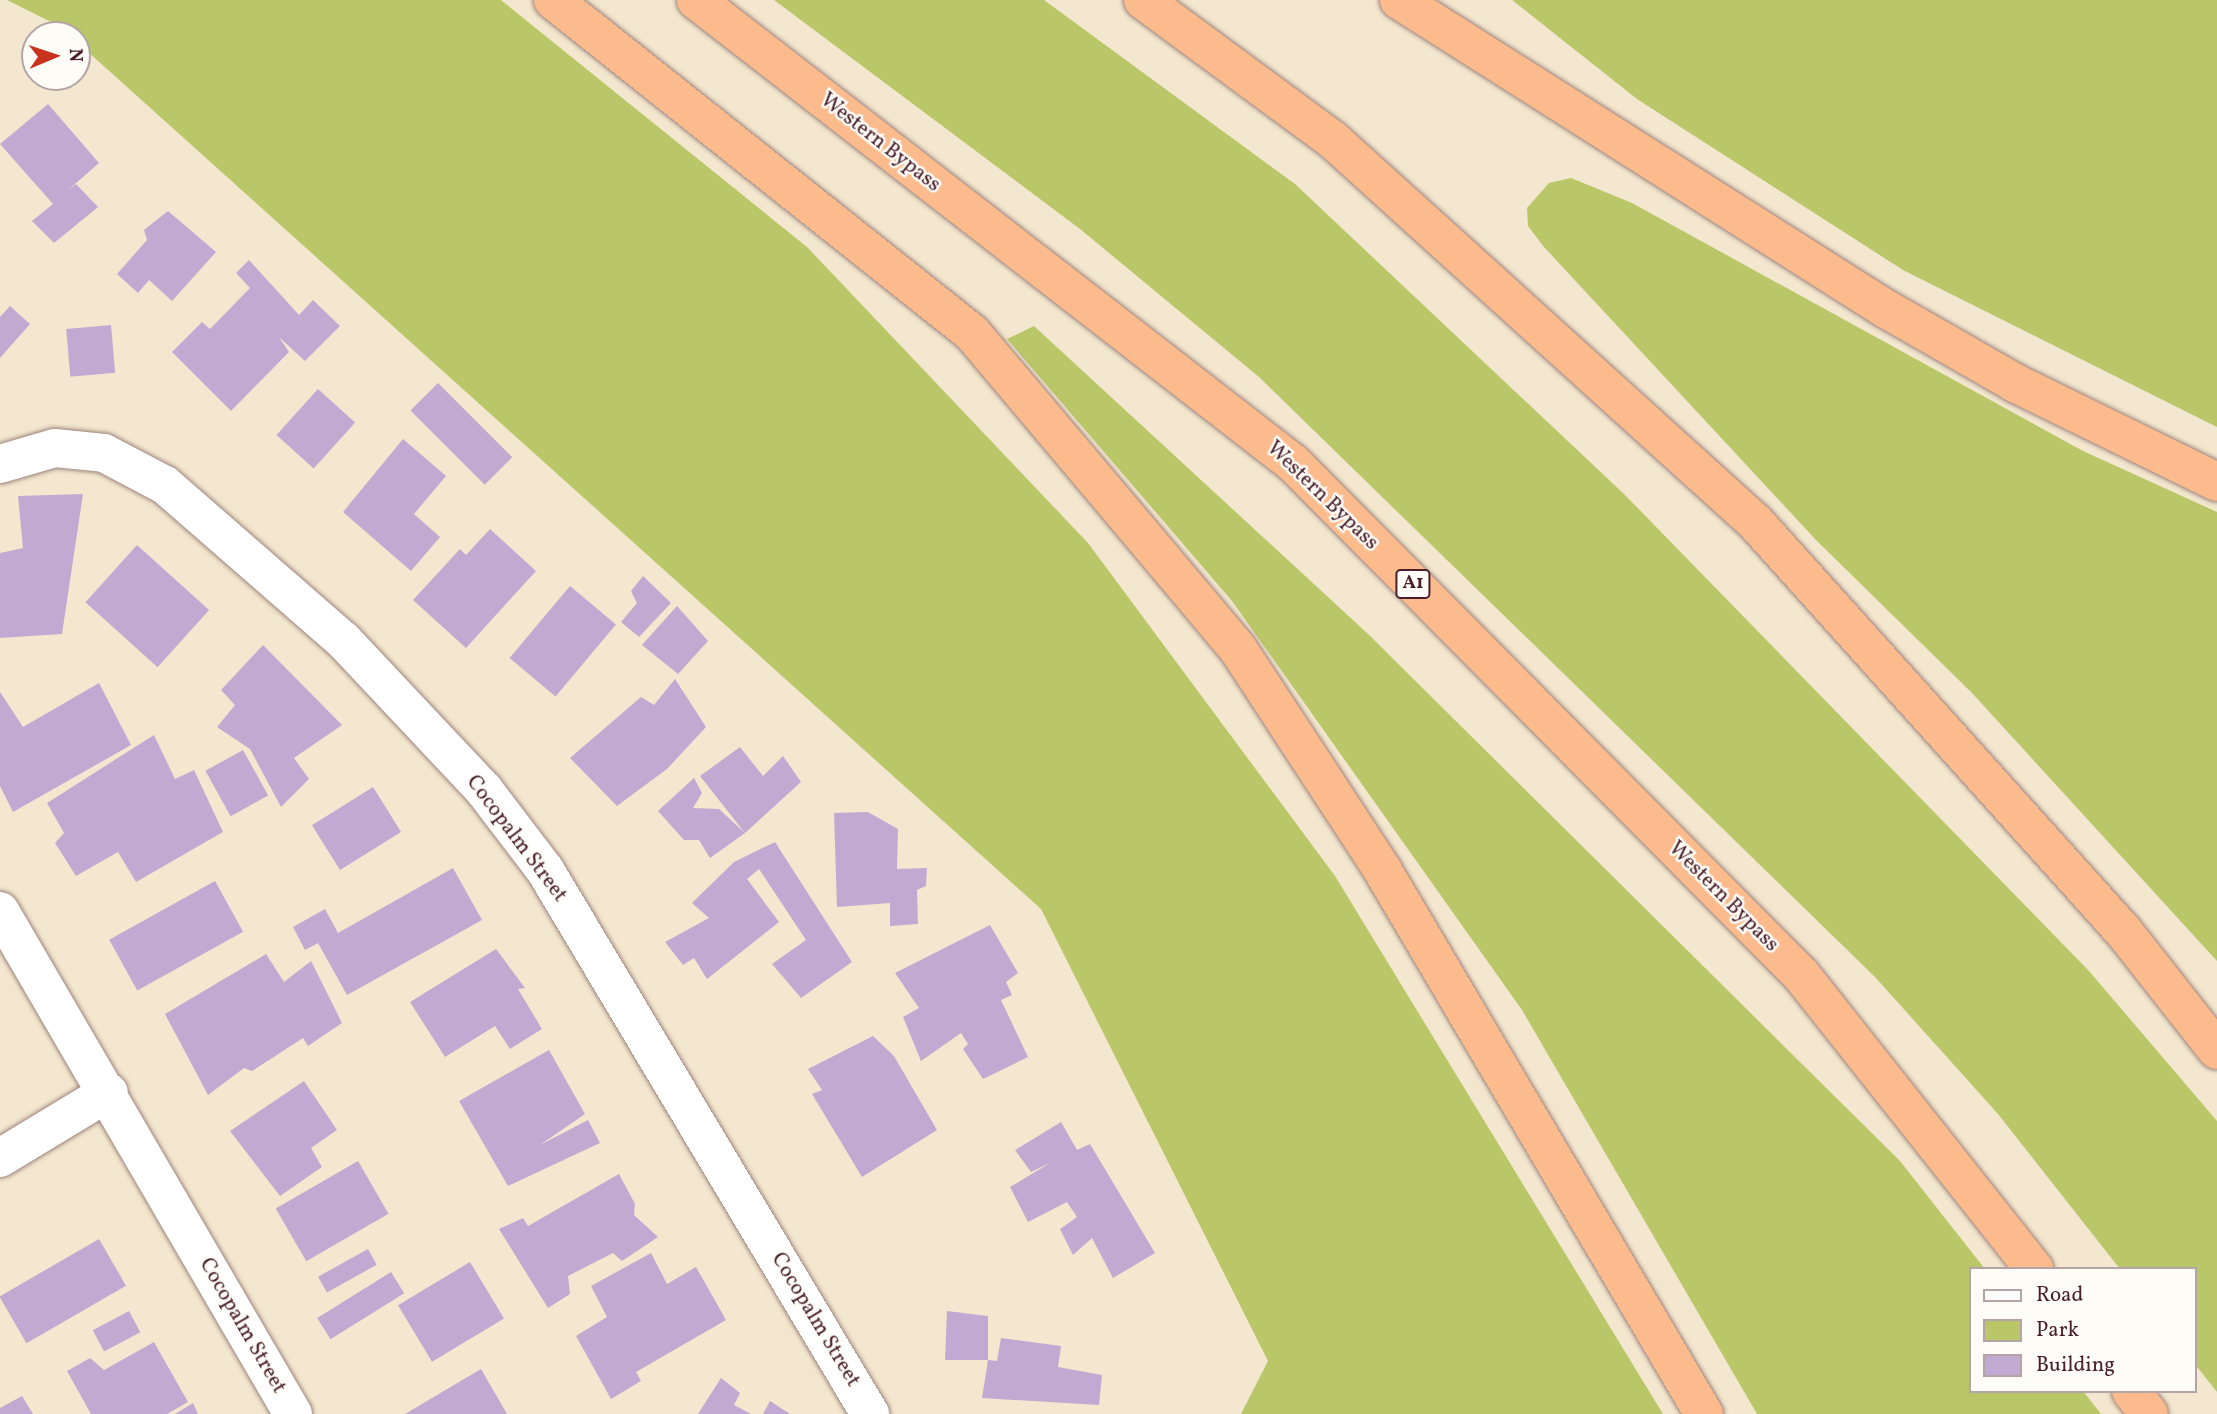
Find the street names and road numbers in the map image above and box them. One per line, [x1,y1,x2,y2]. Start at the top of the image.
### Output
street label: Western Bypass [815,88,945,198]
street label: Western Bypass [1261,436,1383,556]
road number: A1 [1394,568,1432,600]
street label: Cocopalm Street [460,771,572,907]
street label: Western Bypass [1663,837,1783,957]
street label: Cocopalm Street [765,1248,865,1392]
street label: Cocopalm Street [193,1254,291,1398]

